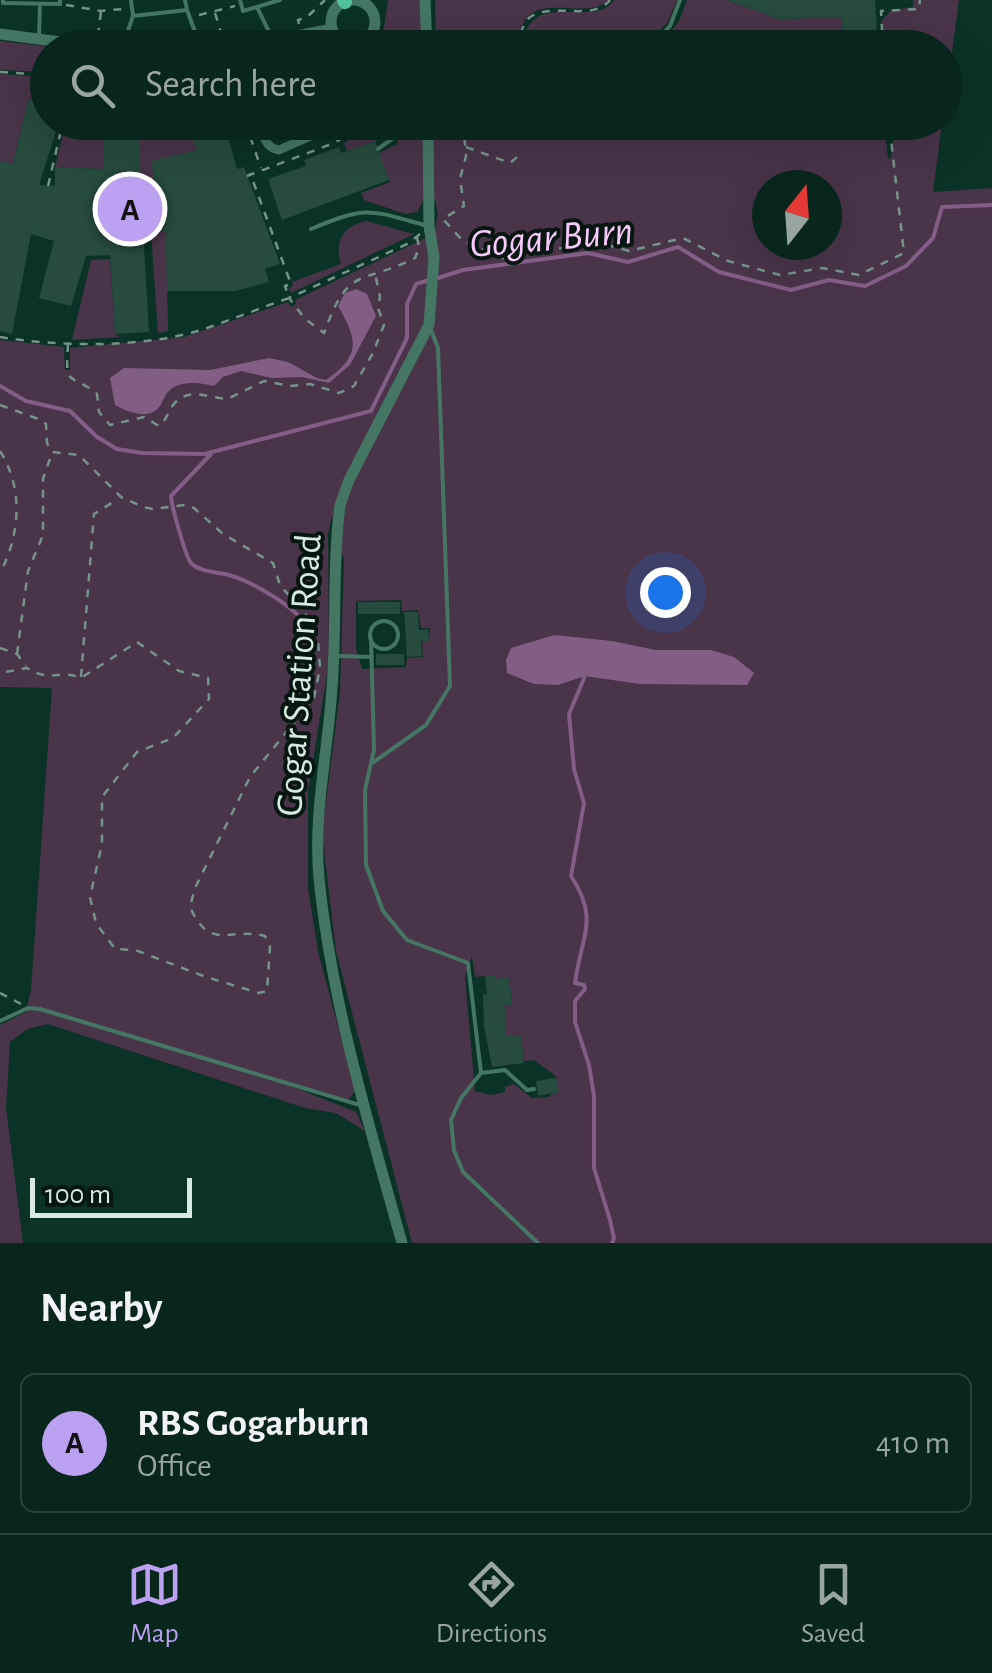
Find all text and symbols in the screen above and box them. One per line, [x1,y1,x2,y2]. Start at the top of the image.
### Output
search box [30,30,962,140]
icon: search [65,58,120,113]
text: Search here [145,66,317,104]
north arrow [752,170,842,260]
pin: A [98,172,162,246]
water label: Gogar Burn [468,211,634,265]
street label: Gogar Station Road [271,533,329,818]
your location [640,567,691,618]
scale bar [30,1173,192,1218]
text: 100 m [45,1181,111,1209]
text: Nearby [40,1287,163,1329]
text: RBS Gogarburn [137,1405,369,1443]
text: A [65,1427,84,1459]
text: 410 m [876,1427,950,1459]
text: Office [137,1450,212,1482]
tab: Map [127,1557,182,1651]
tab: Directions [436,1557,547,1651]
tab: Saved [801,1557,865,1651]

